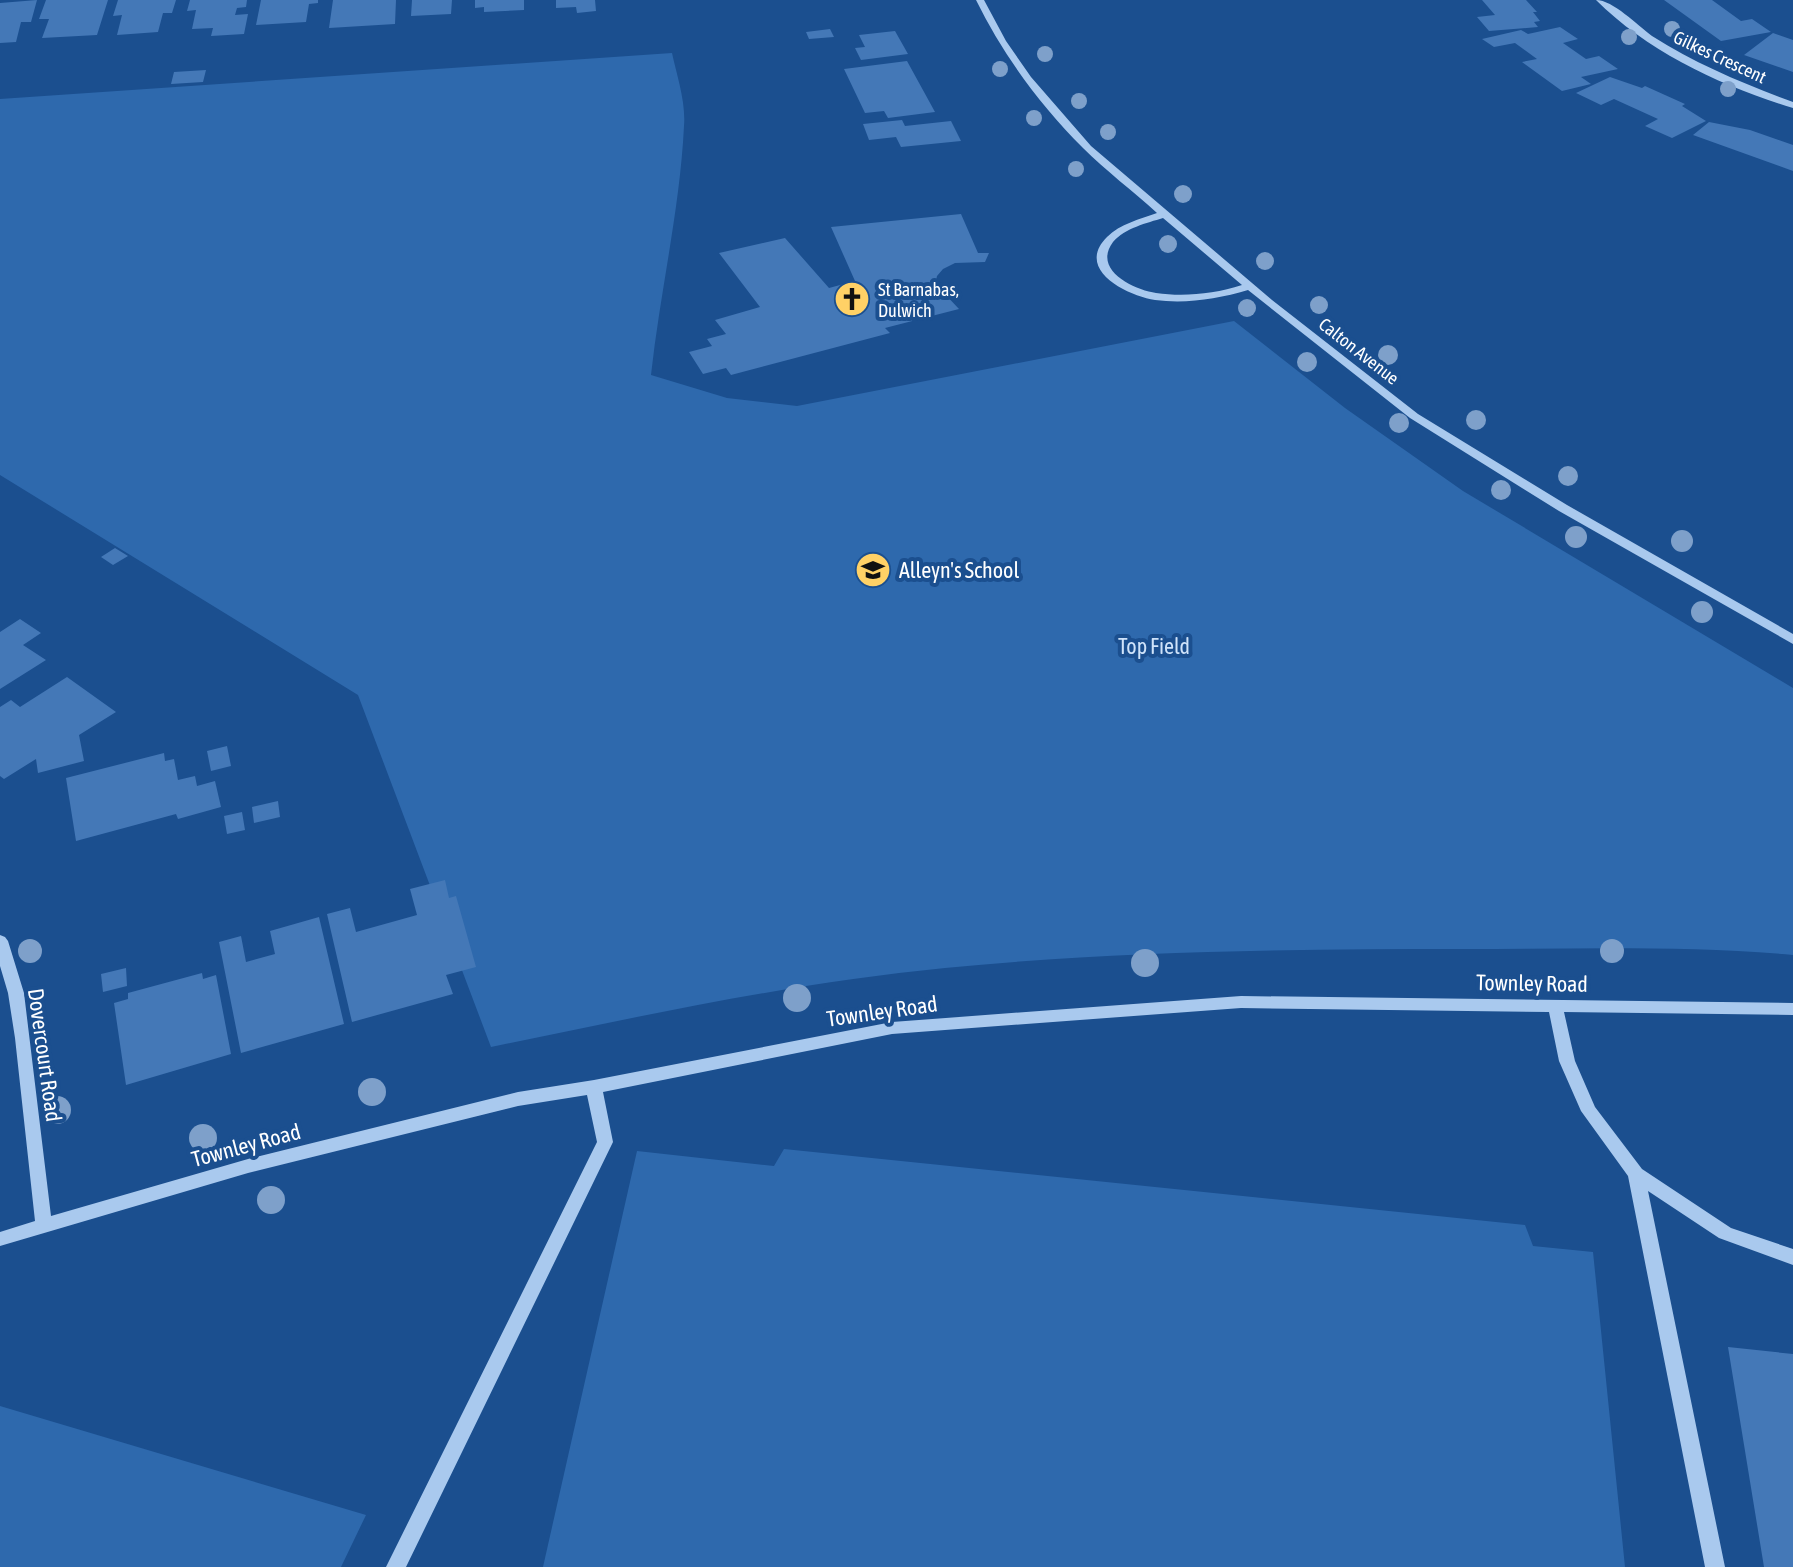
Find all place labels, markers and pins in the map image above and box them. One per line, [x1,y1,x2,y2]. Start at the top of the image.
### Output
place label: St Barnabas, Dulwich [878,279,959,321]
church icon: St Barnabas, Dulwich [833,280,871,318]
school or university icon: Alleyn's School [854,551,892,589]
place label: Alleyn's School [899,557,1019,583]

